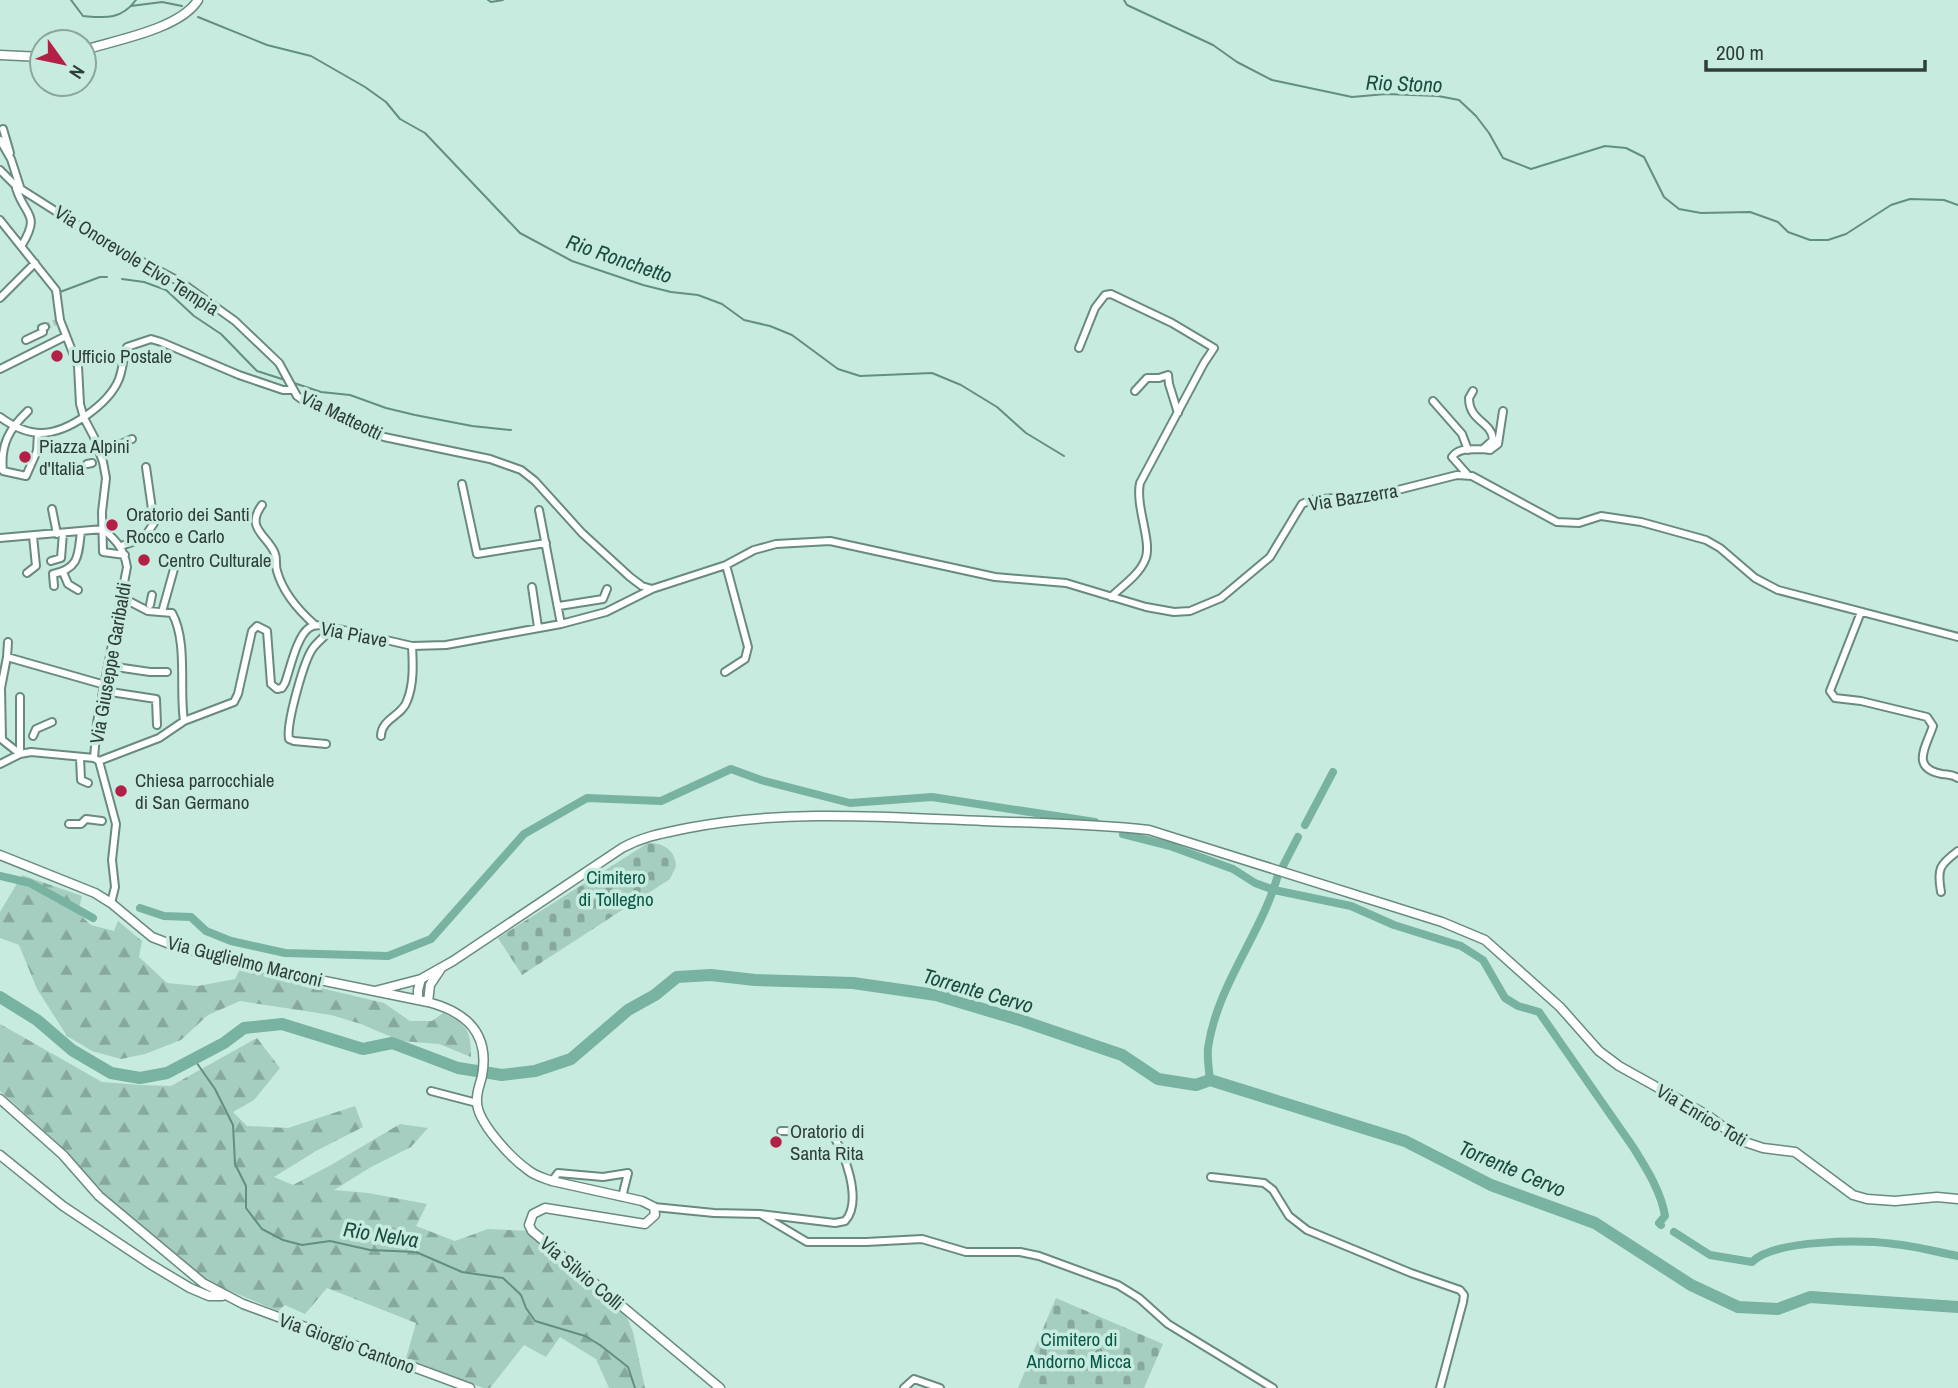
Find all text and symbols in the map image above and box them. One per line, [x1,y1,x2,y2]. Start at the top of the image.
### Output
north arrow [28,28,98,98]
scale bar [1706,28,1925,72]
text: 200 m [1716,38,1764,67]
text: N [63,60,91,84]
water label: Rio Stono [1365,68,1443,99]
street label: Via Onorevole Elvo Tempia [50,199,224,321]
water label: Rio Ronchetto [562,227,676,290]
place label: Ufficio Postale [71,343,172,369]
marker: Ufficio Postale [49,348,65,364]
street label: Via Matteotti [297,384,387,446]
place label: Piazza Alpini d'Italia [39,433,130,481]
marker: Piazza Alpini d'Italia [17,449,33,465]
street label: Via Bazzerra [1307,477,1400,517]
place label: Oratorio dei Santi Rocco e Carlo [126,501,250,549]
marker: Oratorio dei Santi Rocco e Carlo [104,517,120,533]
place label: Centro Culturale [158,547,271,573]
marker: Centro Culturale [136,552,152,568]
street label: Via Giuseppe Garibaldi [83,580,137,746]
street label: Via Piave [318,615,390,653]
place label: Chiesa parrocchiale di San Germano [135,767,274,815]
marker: Chiesa parrocchiale di San Germano [113,783,129,799]
park label: Cimitero di Tollegno [578,864,654,912]
street label: Via Guglielmo Marconi [165,929,325,993]
water label: Torrente Cervo [920,961,1037,1020]
street label: Via Enrico Toti [1652,1078,1752,1152]
place label: Oratorio di Santa Rita [790,1118,864,1166]
water label: Torrente Cervo [1454,1133,1570,1204]
marker: Oratorio di Santa Rita [768,1134,784,1150]
water label: Rio Nelva [341,1214,421,1255]
street label: Via Silvio Colli [535,1230,629,1316]
street label: Via Giorgio Cantono [276,1306,418,1380]
park label: Cimitero di Andorno Micca [1026,1326,1132,1374]

